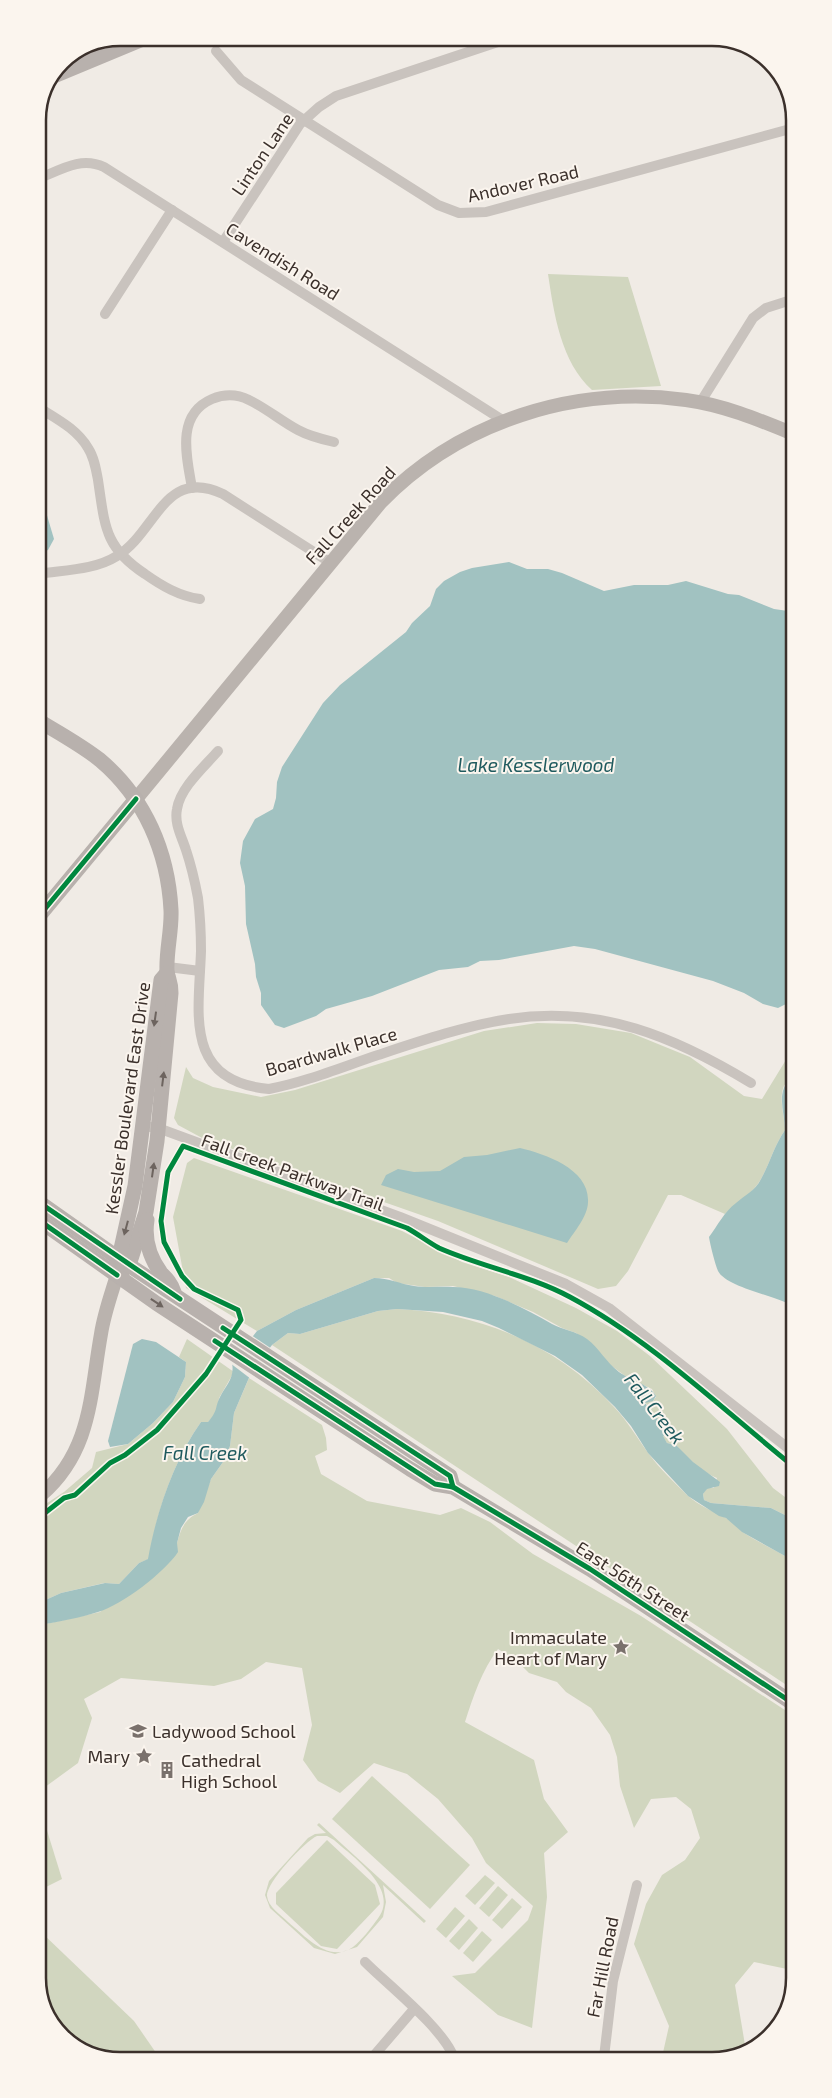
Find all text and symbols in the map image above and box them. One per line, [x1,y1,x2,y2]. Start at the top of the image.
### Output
street label: Linton Lane [226,108,298,200]
street label: Andover Road [465,160,581,206]
street label: Cavendish Road [222,217,344,305]
street label: Fall Creek Road [300,461,400,569]
water label: Lake Kesslerwood [458,753,615,776]
street label: Kessler Boulevard East Drive [100,980,154,1216]
one-way arrow [151,1011,159,1027]
street label: Boardwalk Place [263,1022,399,1080]
one-way arrow [159,1071,167,1087]
street label: Fall Creek Parkway Trail [199,1129,388,1216]
one-way arrow [149,1162,157,1178]
one-way arrow [122,1220,130,1235]
one-way arrow [151,1298,164,1308]
water label: Fall Creek [620,1368,690,1448]
water label: Fall Creek [163,1441,247,1464]
street label: East 56th Street [572,1536,694,1626]
place label: Immaculate Heart of Mary [494,1626,607,1669]
place icon: Immaculate Heart of Mary [611,1637,631,1657]
place label: Ladywood School [152,1720,296,1742]
school or university icon: Ladywood School [128,1721,148,1741]
place label: Mary [88,1745,130,1767]
place icon: Mary [134,1746,154,1766]
place label: Cathedral High School [181,1749,278,1792]
building icon: Cathedral High School [157,1760,177,1780]
street label: Far Hill Road [581,1915,623,2019]

